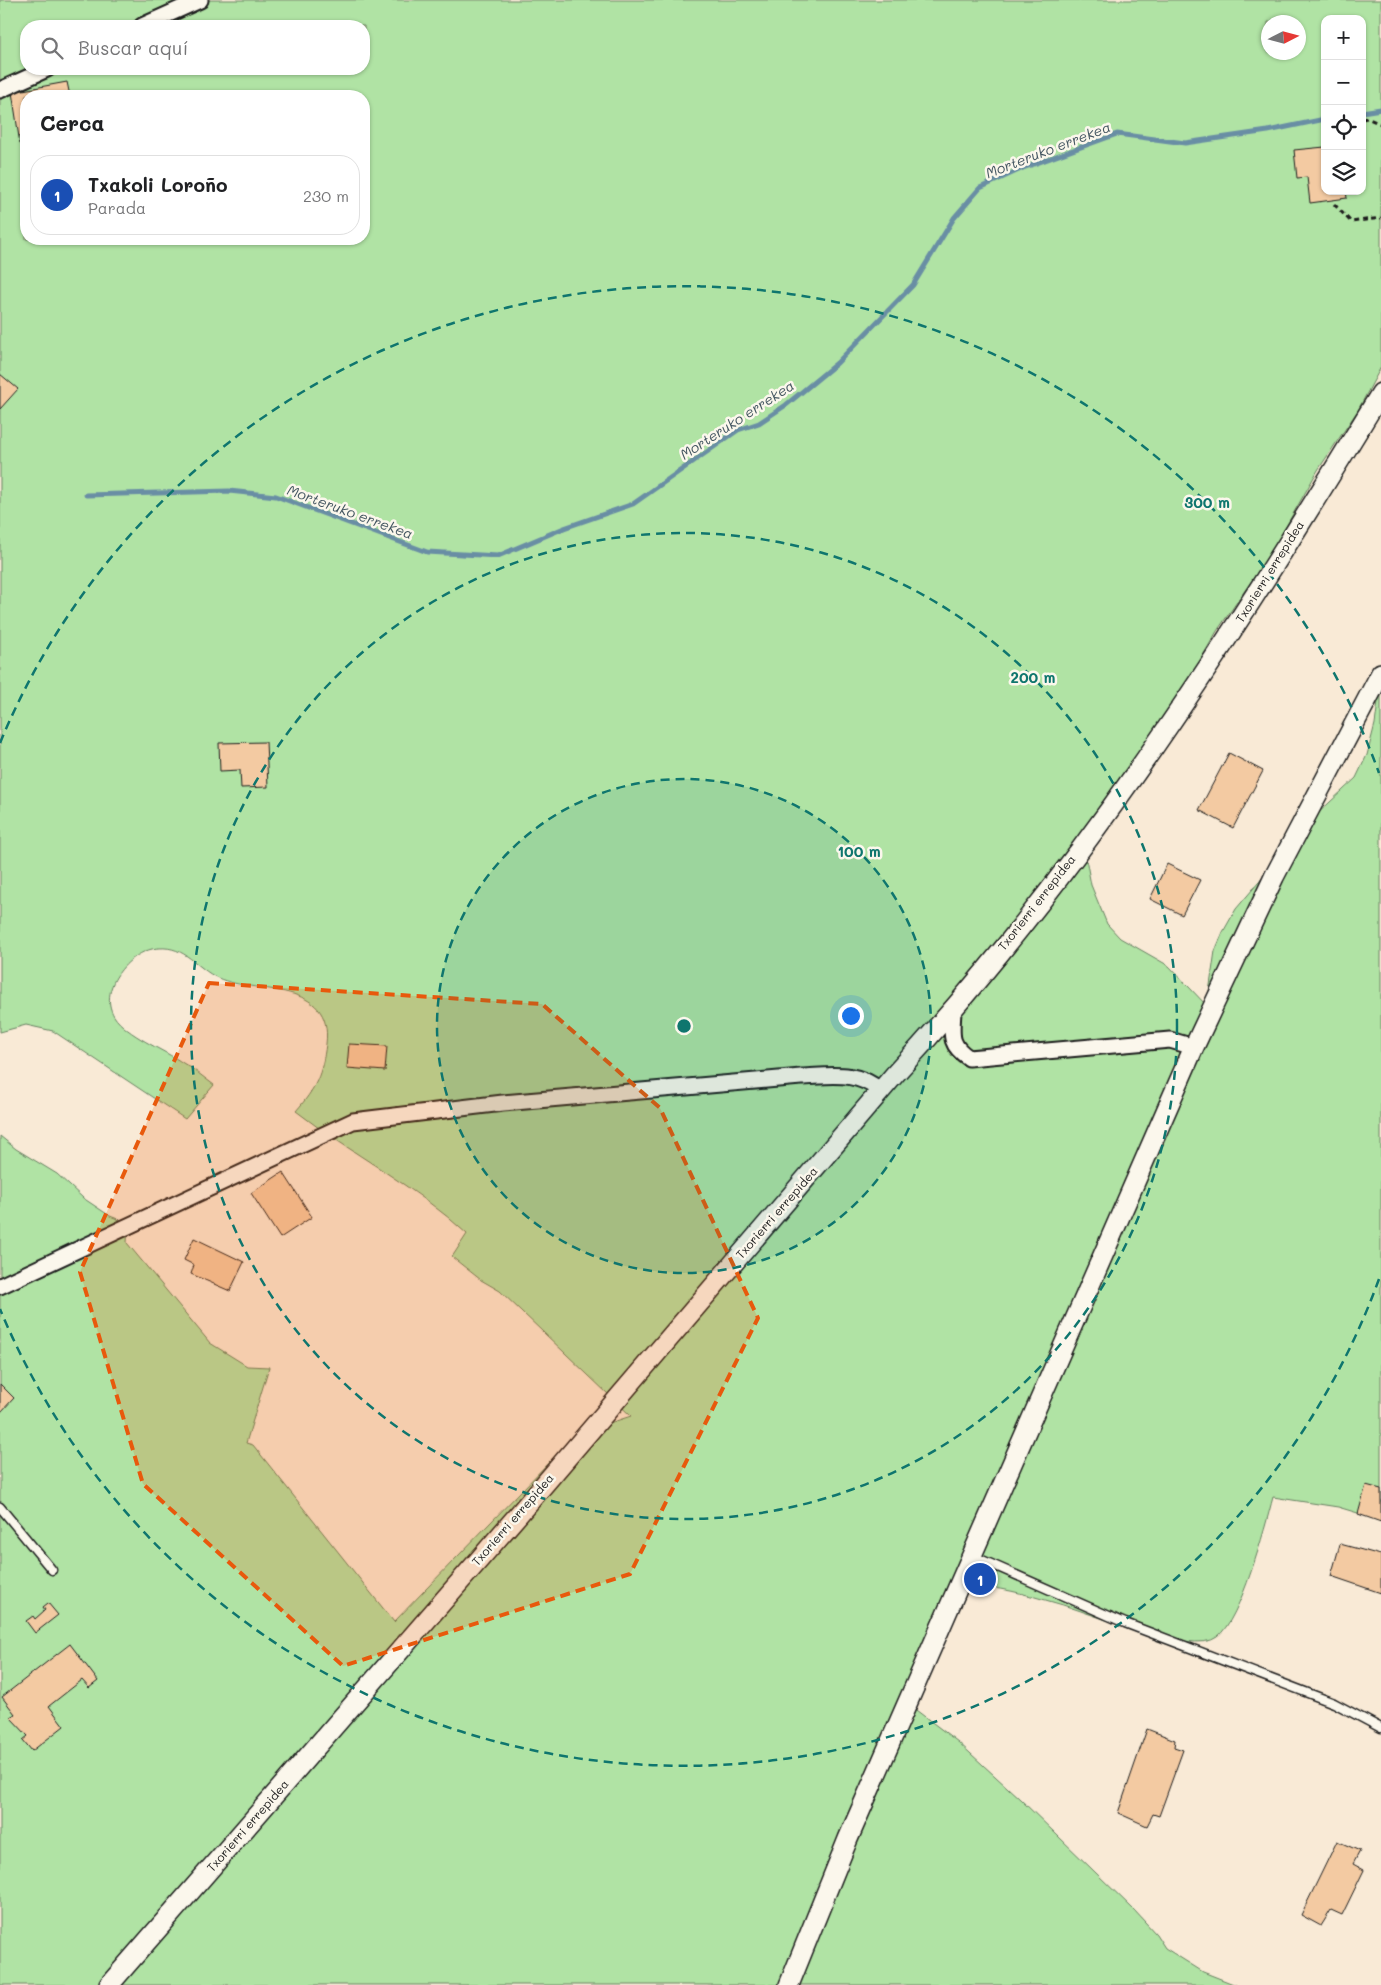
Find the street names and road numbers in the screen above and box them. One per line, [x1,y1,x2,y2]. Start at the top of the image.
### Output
street label: Txorierri errepidea [1231,518,1307,625]
street label: Txorierri errepidea [994,851,1079,953]
street label: Txorierri errepidea [732,1163,821,1262]
street label: Txorierri errepidea [468,1470,557,1569]
street label: Txorierri errepidea [203,1776,292,1875]

